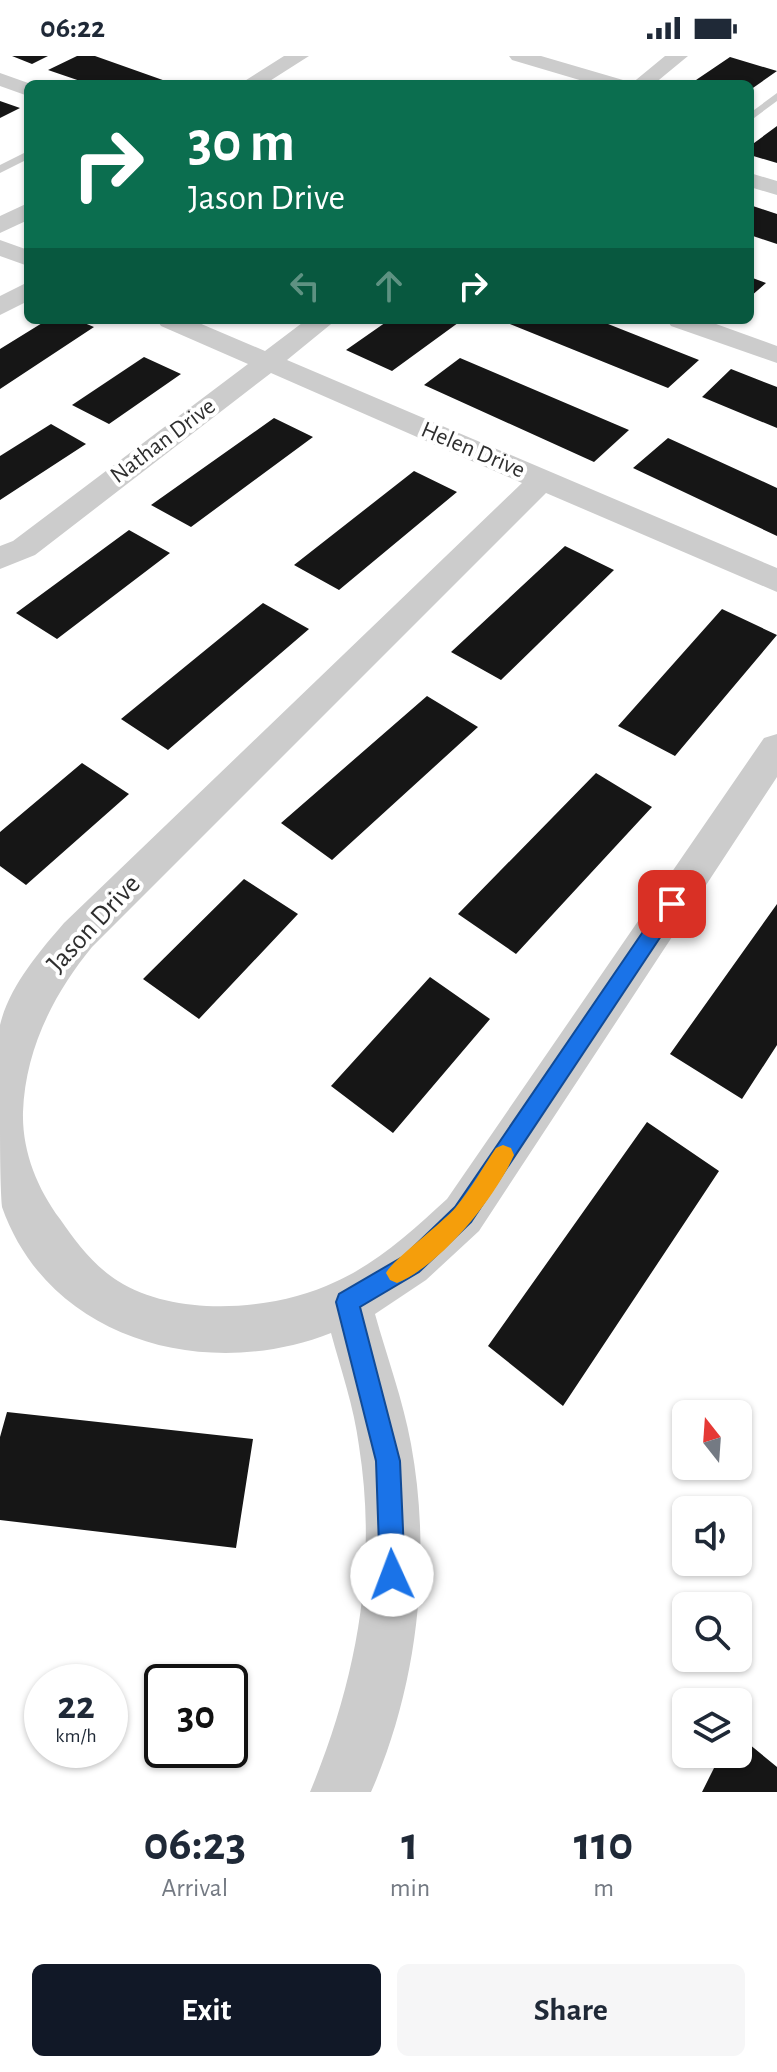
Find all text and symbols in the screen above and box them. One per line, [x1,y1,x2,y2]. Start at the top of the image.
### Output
text: 06:22 [40,13,105,43]
icon: right [56,112,160,216]
text: 30 m [188,115,295,171]
text: Jason Drive [188,180,345,216]
icon: left [283,264,327,308]
icon: ahead [367,264,411,308]
icon: right [451,264,495,308]
street label: Nathan Drive [106,394,220,488]
street label: Helen Drive [418,417,528,483]
street label: Jason Drive [42,870,146,978]
pin [638,870,706,938]
icon: arrive [650,882,694,926]
north arrow [672,1400,752,1480]
map controls [672,1400,752,1768]
button: sound [672,1496,752,1576]
position arrow [350,1533,434,1617]
button: search [672,1592,752,1672]
speed limit sign: 30 [144,1664,248,1768]
text: 22 [57,1686,95,1726]
button: layers [672,1688,752,1768]
text: km/h [55,1726,97,1746]
text: 06:23 [144,1821,246,1869]
text: 1 [401,1821,419,1869]
text: 110 [574,1821,633,1869]
text: Arrival [161,1875,228,1901]
text: min [390,1875,430,1901]
text: m [593,1875,614,1901]
button: Exit [32,1964,381,2056]
button: Share [397,1964,745,2056]

